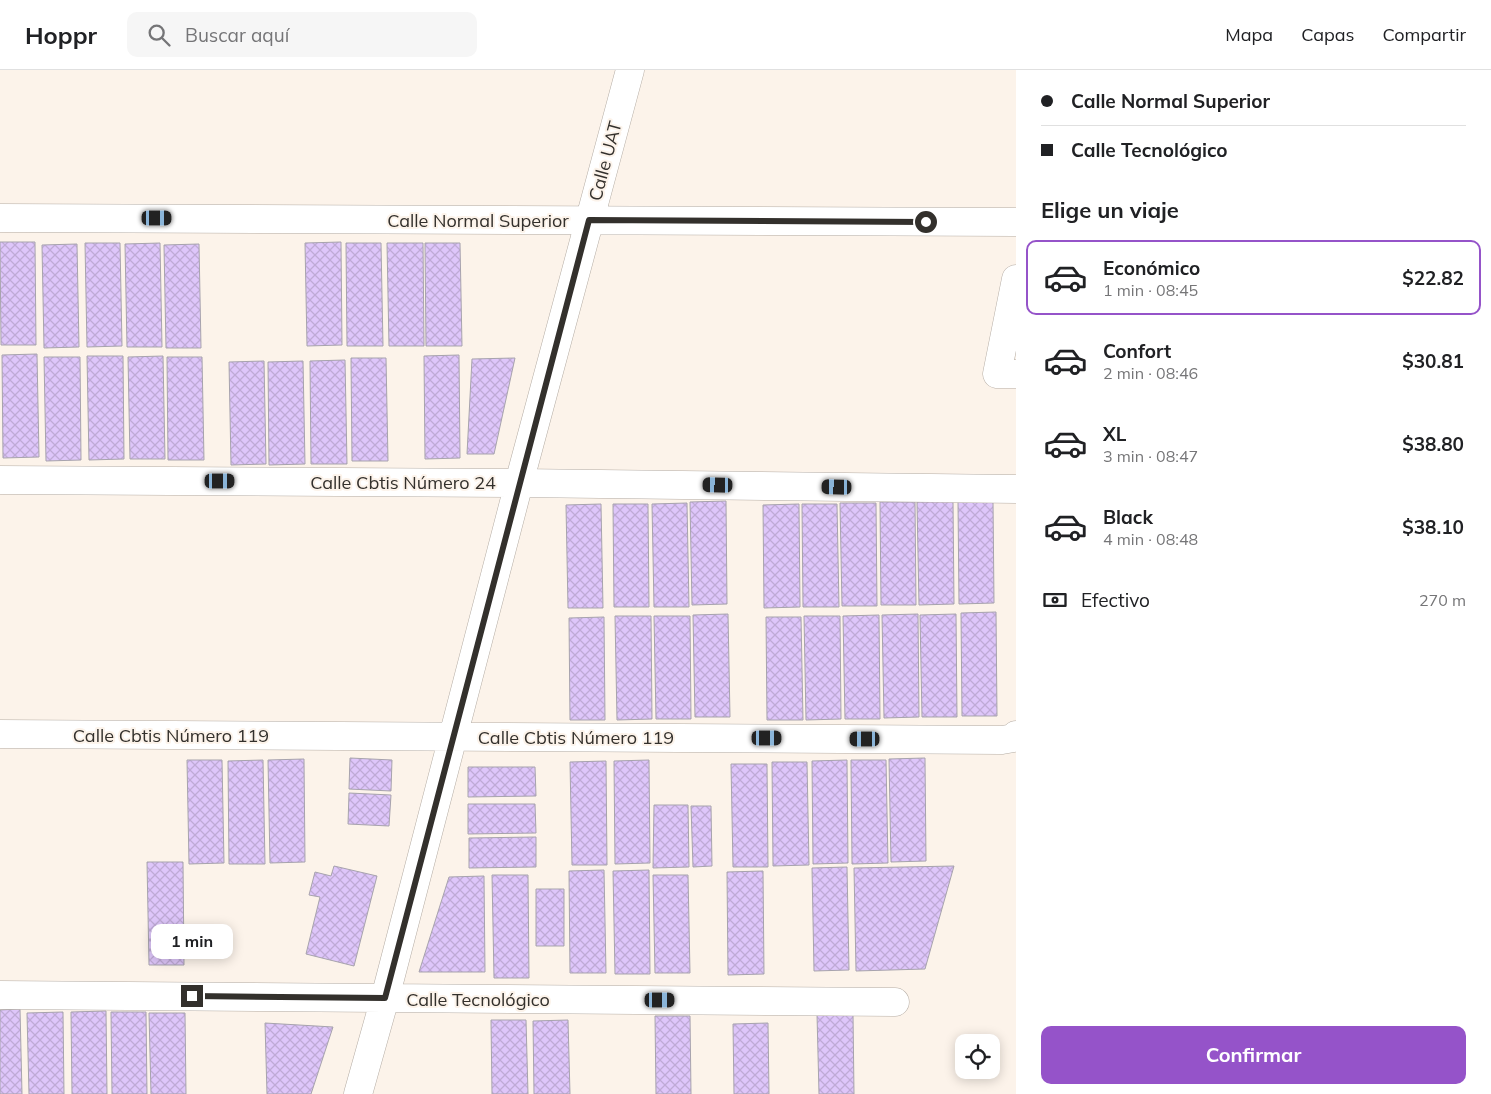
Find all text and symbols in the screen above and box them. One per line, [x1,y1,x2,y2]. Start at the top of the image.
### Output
search box [127,12,477,57]
text: Hoppr [25,20,97,50]
icon: search [145,21,173,49]
text: Buscar aquí [185,23,289,47]
text: Mapa [1225,23,1273,46]
text: Capas [1301,23,1355,46]
text: Compartir [1383,23,1466,46]
text: Calle Normal Superior [1071,89,1270,113]
street label: Calle UAT [583,118,627,203]
text: Calle Tecnológico [1071,138,1228,162]
text: Elige un viaje [1041,196,1179,224]
street label: Calle Normal Superior [387,209,569,232]
car [142,211,172,226]
route start [915,211,937,233]
icon: car [1043,255,1088,300]
text: Económico [1103,256,1200,280]
text: $22.82 [1402,266,1464,290]
text: 1 min · 08:45 [1103,280,1198,300]
icon: car [1043,338,1088,383]
text: Confort [1103,339,1171,363]
text: $30.81 [1402,349,1464,373]
text: 2 min · 08:46 [1103,363,1198,383]
icon: car [1043,421,1088,466]
text: XL [1103,422,1126,446]
text: $38.80 [1402,432,1464,456]
text: 3 min · 08:47 [1103,446,1198,466]
street label: Calle Cbtis Número 24 [310,471,496,494]
car [205,474,235,489]
car [702,477,733,493]
car [821,479,852,495]
icon: car [1043,504,1088,549]
text: Black [1103,505,1153,529]
text: $38.10 [1402,515,1464,539]
text: 4 min · 08:48 [1103,529,1198,549]
icon: cash [1041,586,1069,614]
text: Efectivo [1081,588,1150,612]
text: 270 m [1419,590,1466,610]
street label: Calle Cbtis Número 119 [73,724,269,747]
street label: Calle Cbtis Número 119 [478,726,674,749]
car [752,731,782,746]
car [850,732,880,747]
callout: 1 min [151,924,233,958]
text: 1 min [171,931,213,951]
route end [181,985,203,1007]
street label: Calle Tecnológico [406,988,550,1011]
car [645,993,675,1008]
button: Confirmar [1041,1026,1466,1084]
map controls [955,1034,1000,1079]
button: locate [955,1034,1000,1079]

